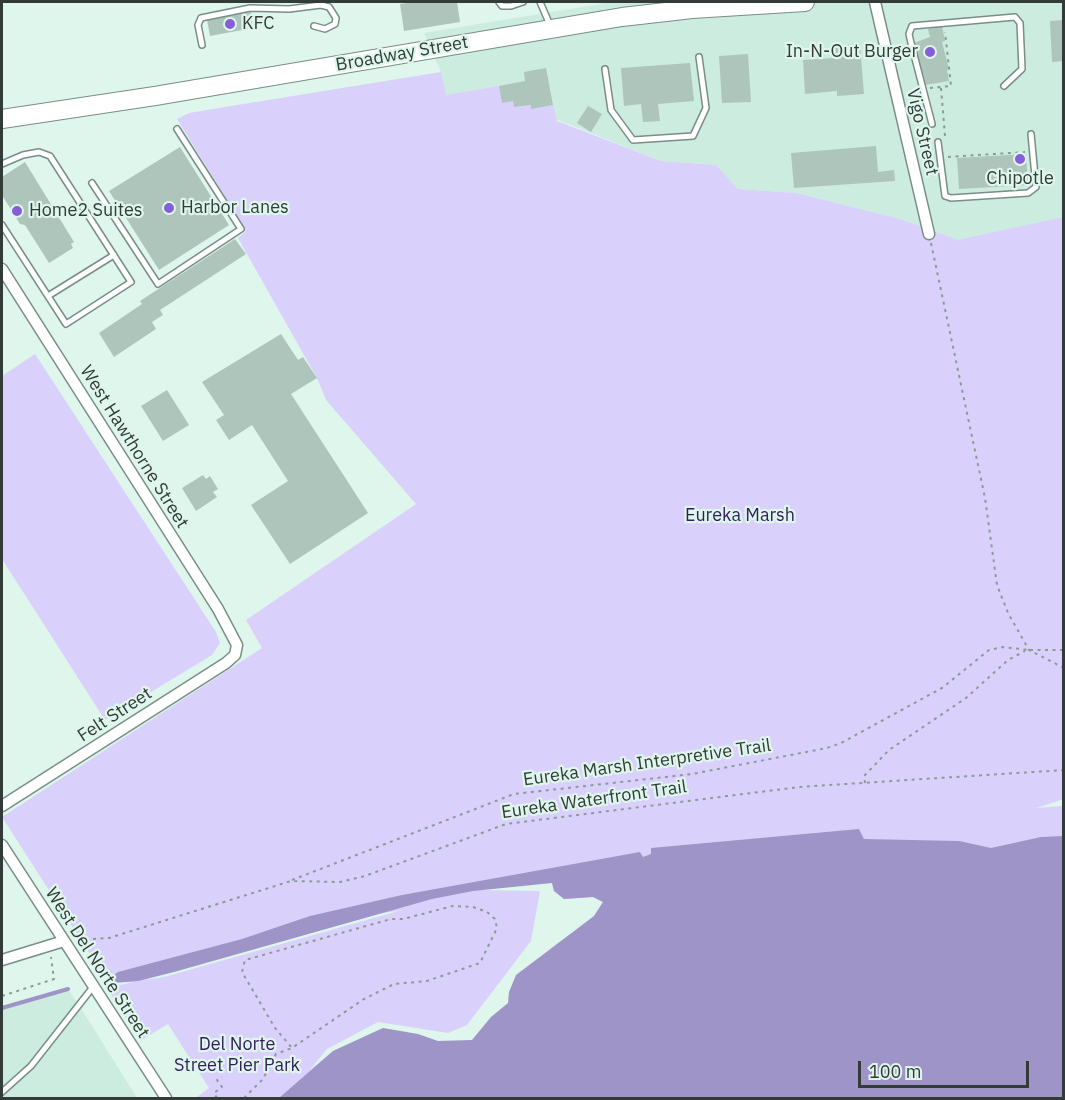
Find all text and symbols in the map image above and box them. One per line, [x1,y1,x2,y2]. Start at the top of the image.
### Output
place label: KFC [242,13,274,35]
marker: KFC [223,17,237,31]
street label: Broadway Street [334,32,470,76]
place label: In-N-Out Burger [786,41,918,63]
marker: In-N-Out Burger [923,45,937,59]
street label: Vigo Street [902,86,942,178]
marker: Chipotle [1013,152,1027,166]
place label: Chipotle [986,168,1054,190]
place label: Harbor Lanes [181,197,289,219]
place label: Home2 Suites [29,200,143,222]
marker: Harbor Lanes [162,201,176,215]
marker: Home2 Suites [10,204,24,218]
street label: West Hawthorne Street [75,362,193,532]
park label: Eureka Marsh [685,505,795,527]
street label: Felt Street [74,683,156,747]
street label: Eureka Marsh Interpretive Trail [522,735,772,791]
street label: Eureka Waterfront Trail [500,776,688,824]
street label: West Del Norte Street [40,884,154,1042]
park label: Del Norte Street Pier Park [174,1034,300,1076]
scale bar [861,1049,1032,1087]
text: 100 m [869,1060,921,1083]

